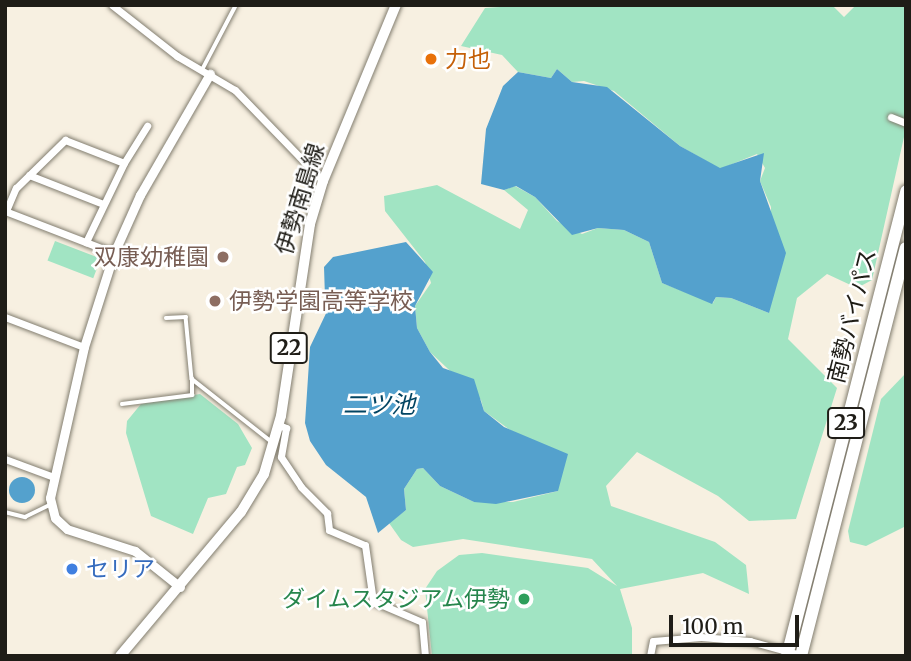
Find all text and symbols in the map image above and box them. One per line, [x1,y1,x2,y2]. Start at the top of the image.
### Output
place label: 力也 [445,45,491,73]
marker: 力也 [423,51,439,67]
street label: 伊勢南島線 [270,140,330,258]
place label: 双康幼稚園 [94,243,209,271]
street label: 南勢バイパス [822,246,882,386]
marker: 双康幼稚園 [215,249,231,265]
place label: 伊勢学園高等学校 [229,287,413,315]
marker: 伊勢学園高等学校 [207,293,223,309]
road number: 22 [270,330,308,366]
water label: 二ツ池 [343,391,415,419]
road number: 23 [827,406,865,440]
place label: セリア [86,555,155,583]
marker: セリア [64,561,80,577]
place label: ダイムスタジアム伊勢 [280,585,510,613]
marker: ダイムスタジアム伊勢 [516,591,532,607]
scale bar [673,602,802,646]
text: 100 m [682,613,744,640]

